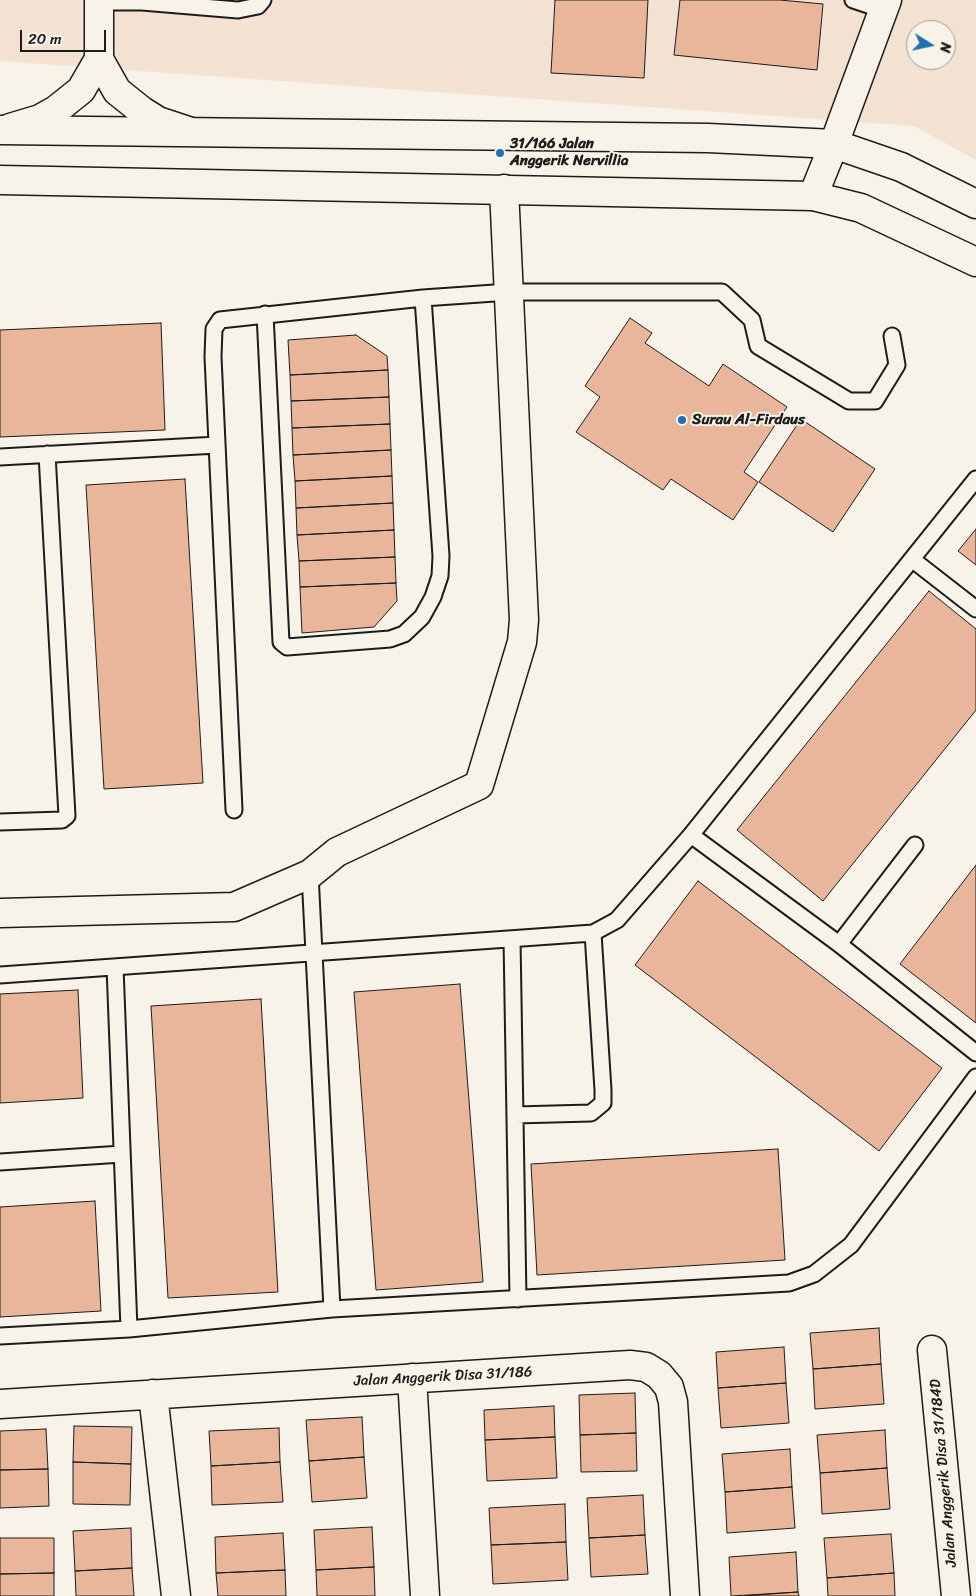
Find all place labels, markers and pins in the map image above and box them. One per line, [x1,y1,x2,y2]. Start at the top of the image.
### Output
place label: 31/166 Jalan Anggerik Nervillia [510,135,629,170]
marker: 31/166 Jalan Anggerik Nervillia [494,147,506,159]
place label: Surau Al-Firdaus [692,411,805,429]
marker: Surau Al-Firdaus [676,414,688,426]

